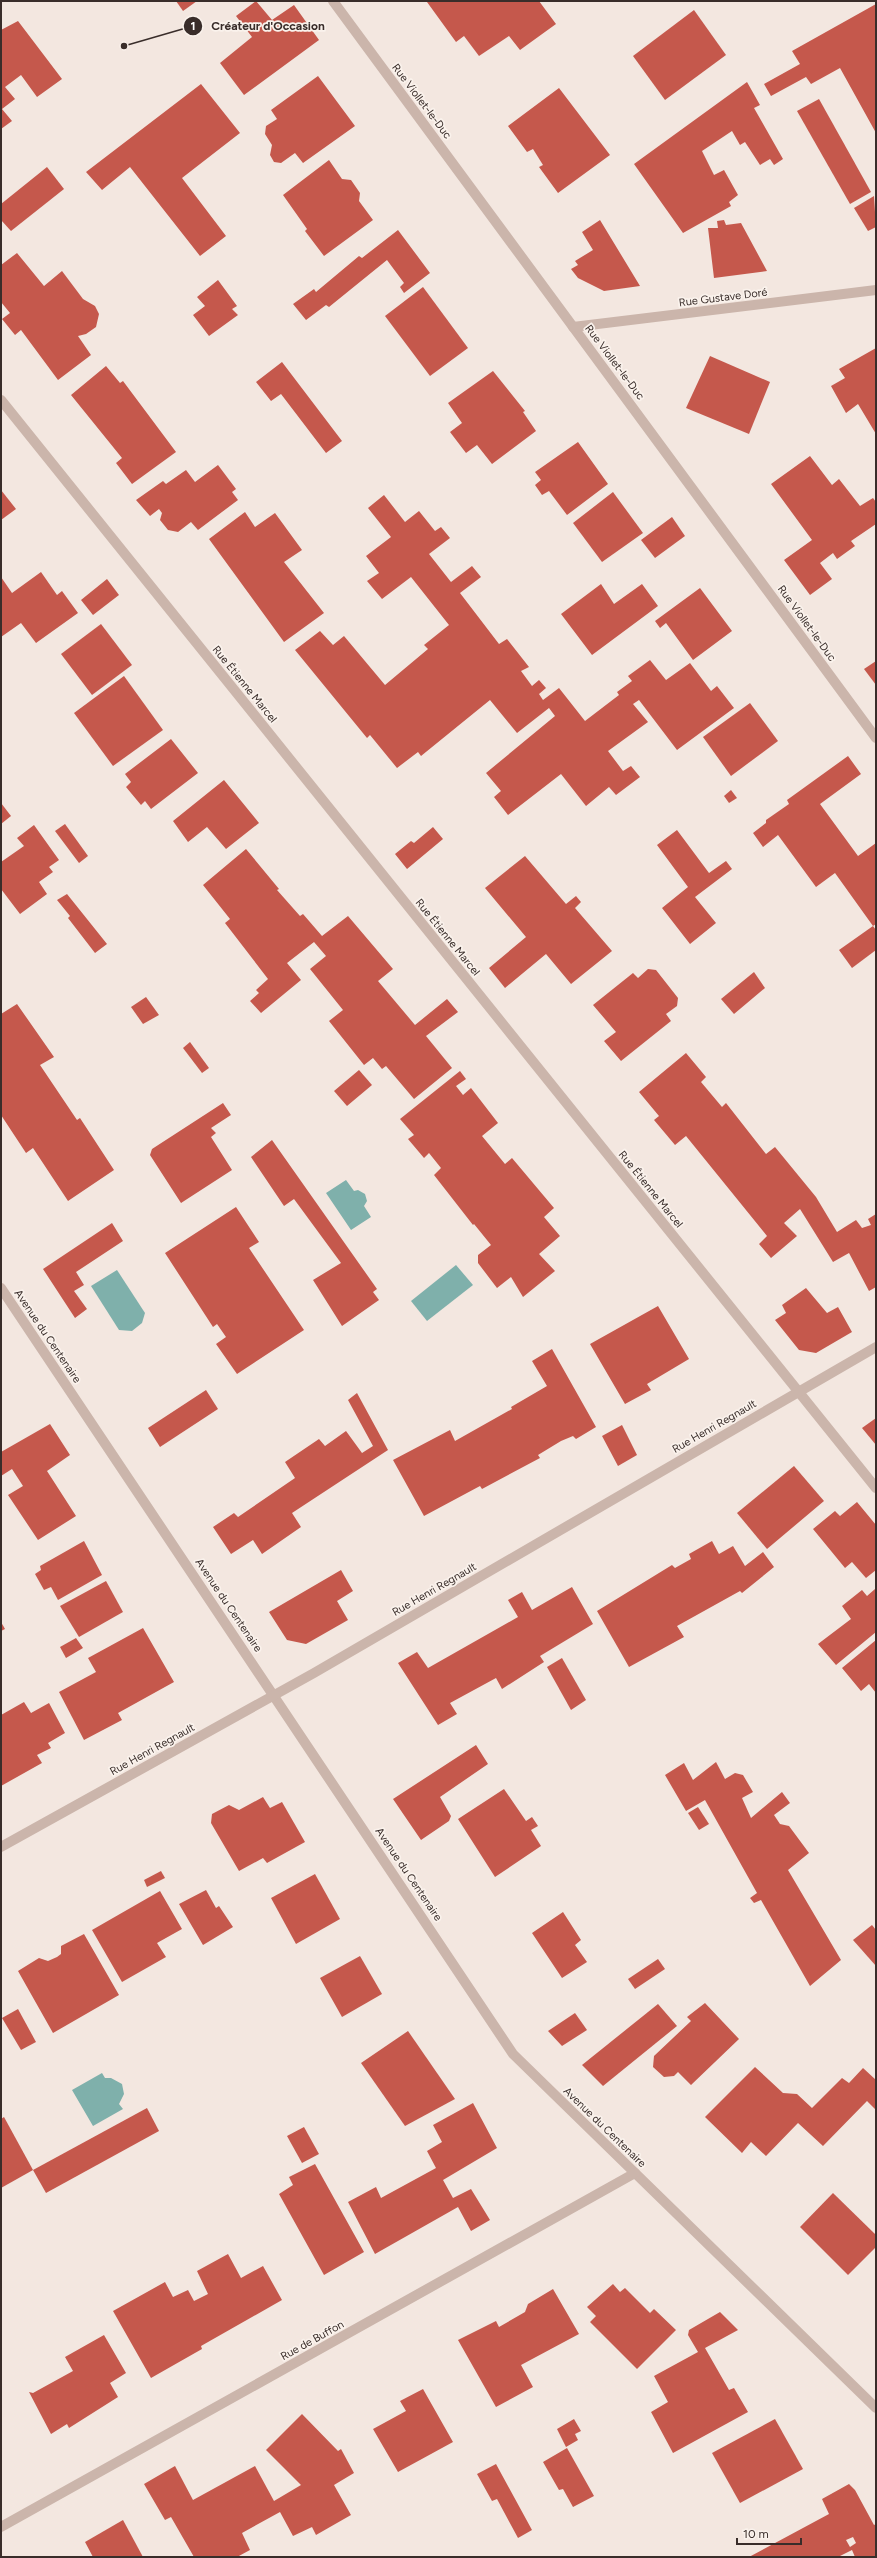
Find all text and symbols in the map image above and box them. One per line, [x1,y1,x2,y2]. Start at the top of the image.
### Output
callout: Créateur d'Occasion [183,14,333,38]
text: 1 [190,19,196,33]
text: Créateur d'Occasion [211,19,325,33]
street label: Rue Viollet-le-Duc [389,61,454,141]
street label: Rue Gustave Doré [678,286,768,309]
street label: Rue Viollet-le-Duc [582,322,647,402]
street label: Rue Viollet-le-Duc [775,583,838,664]
street label: Rue Étienne Marcel [210,643,280,725]
street label: Rue Étienne Marcel [413,896,483,978]
street label: Rue Étienne Marcel [616,1148,686,1230]
street label: Avenue du Centenaire [12,1287,84,1385]
street label: Rue Henri Regnault [670,1397,759,1456]
street label: Avenue du Centenaire [193,1556,265,1654]
street label: Rue Henri Regnault [390,1560,479,1619]
street label: Rue Henri Regnault [108,1721,197,1778]
street label: Avenue du Centenaire [373,1825,445,1923]
street label: Avenue du Centenaire [561,2085,649,2170]
street label: Rue de Buffon [278,2318,346,2363]
scale bar [737,2520,801,2546]
text: 10 m [743,2527,769,2541]

